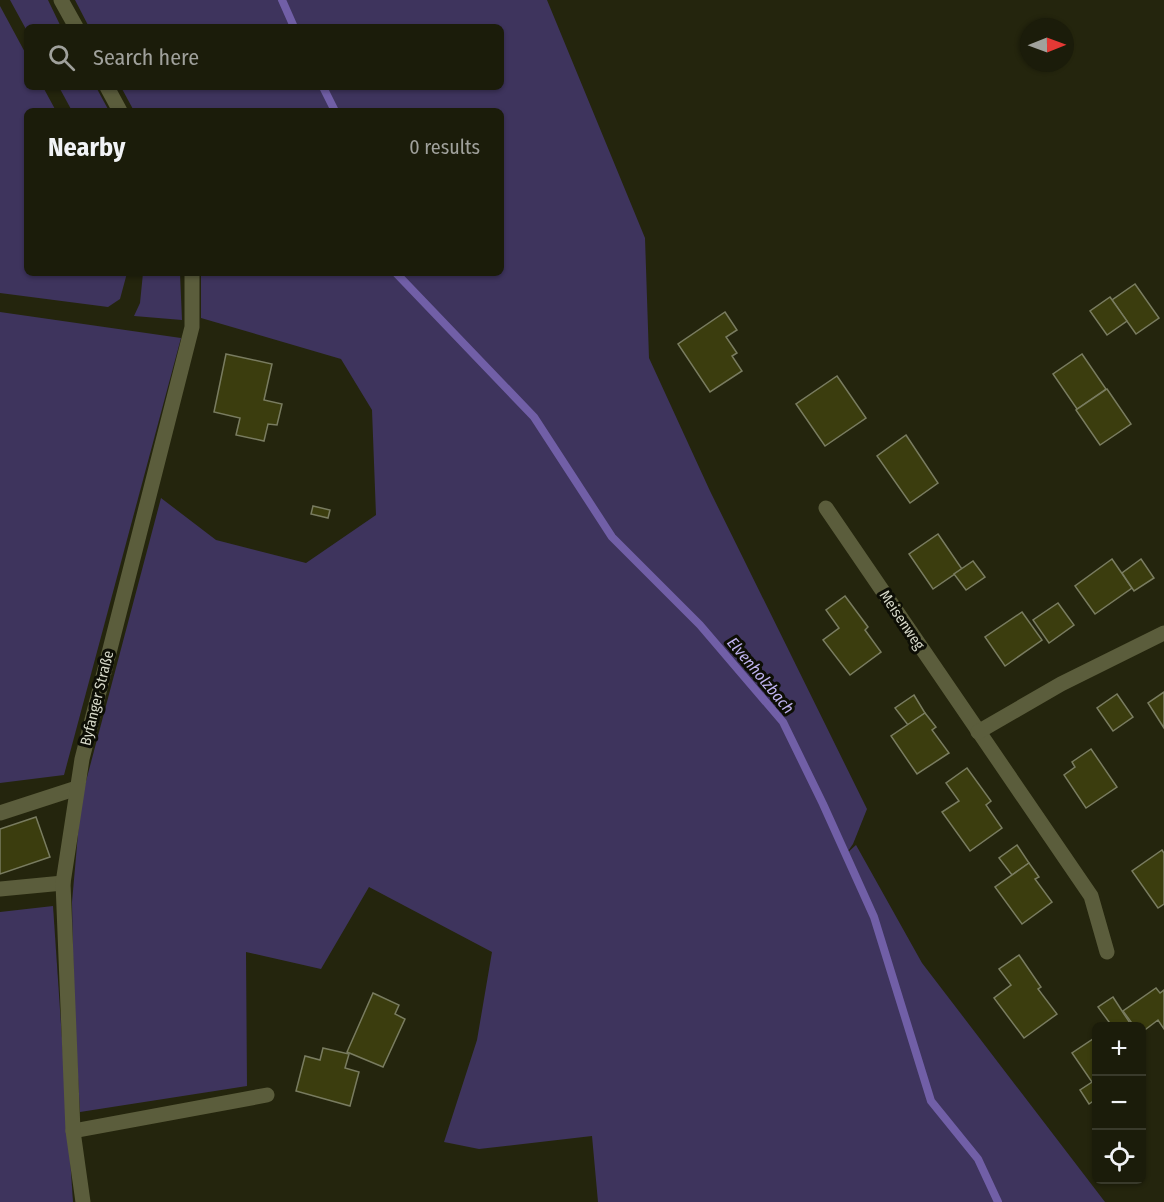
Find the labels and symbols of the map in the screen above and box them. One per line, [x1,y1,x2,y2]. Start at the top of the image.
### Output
north arrow [1020,18,1074,72]
street label: Meisenweg [876,587,928,653]
water label: Elvenholzbach [723,633,798,717]
street label: Byfanger Straße [76,649,118,747]

